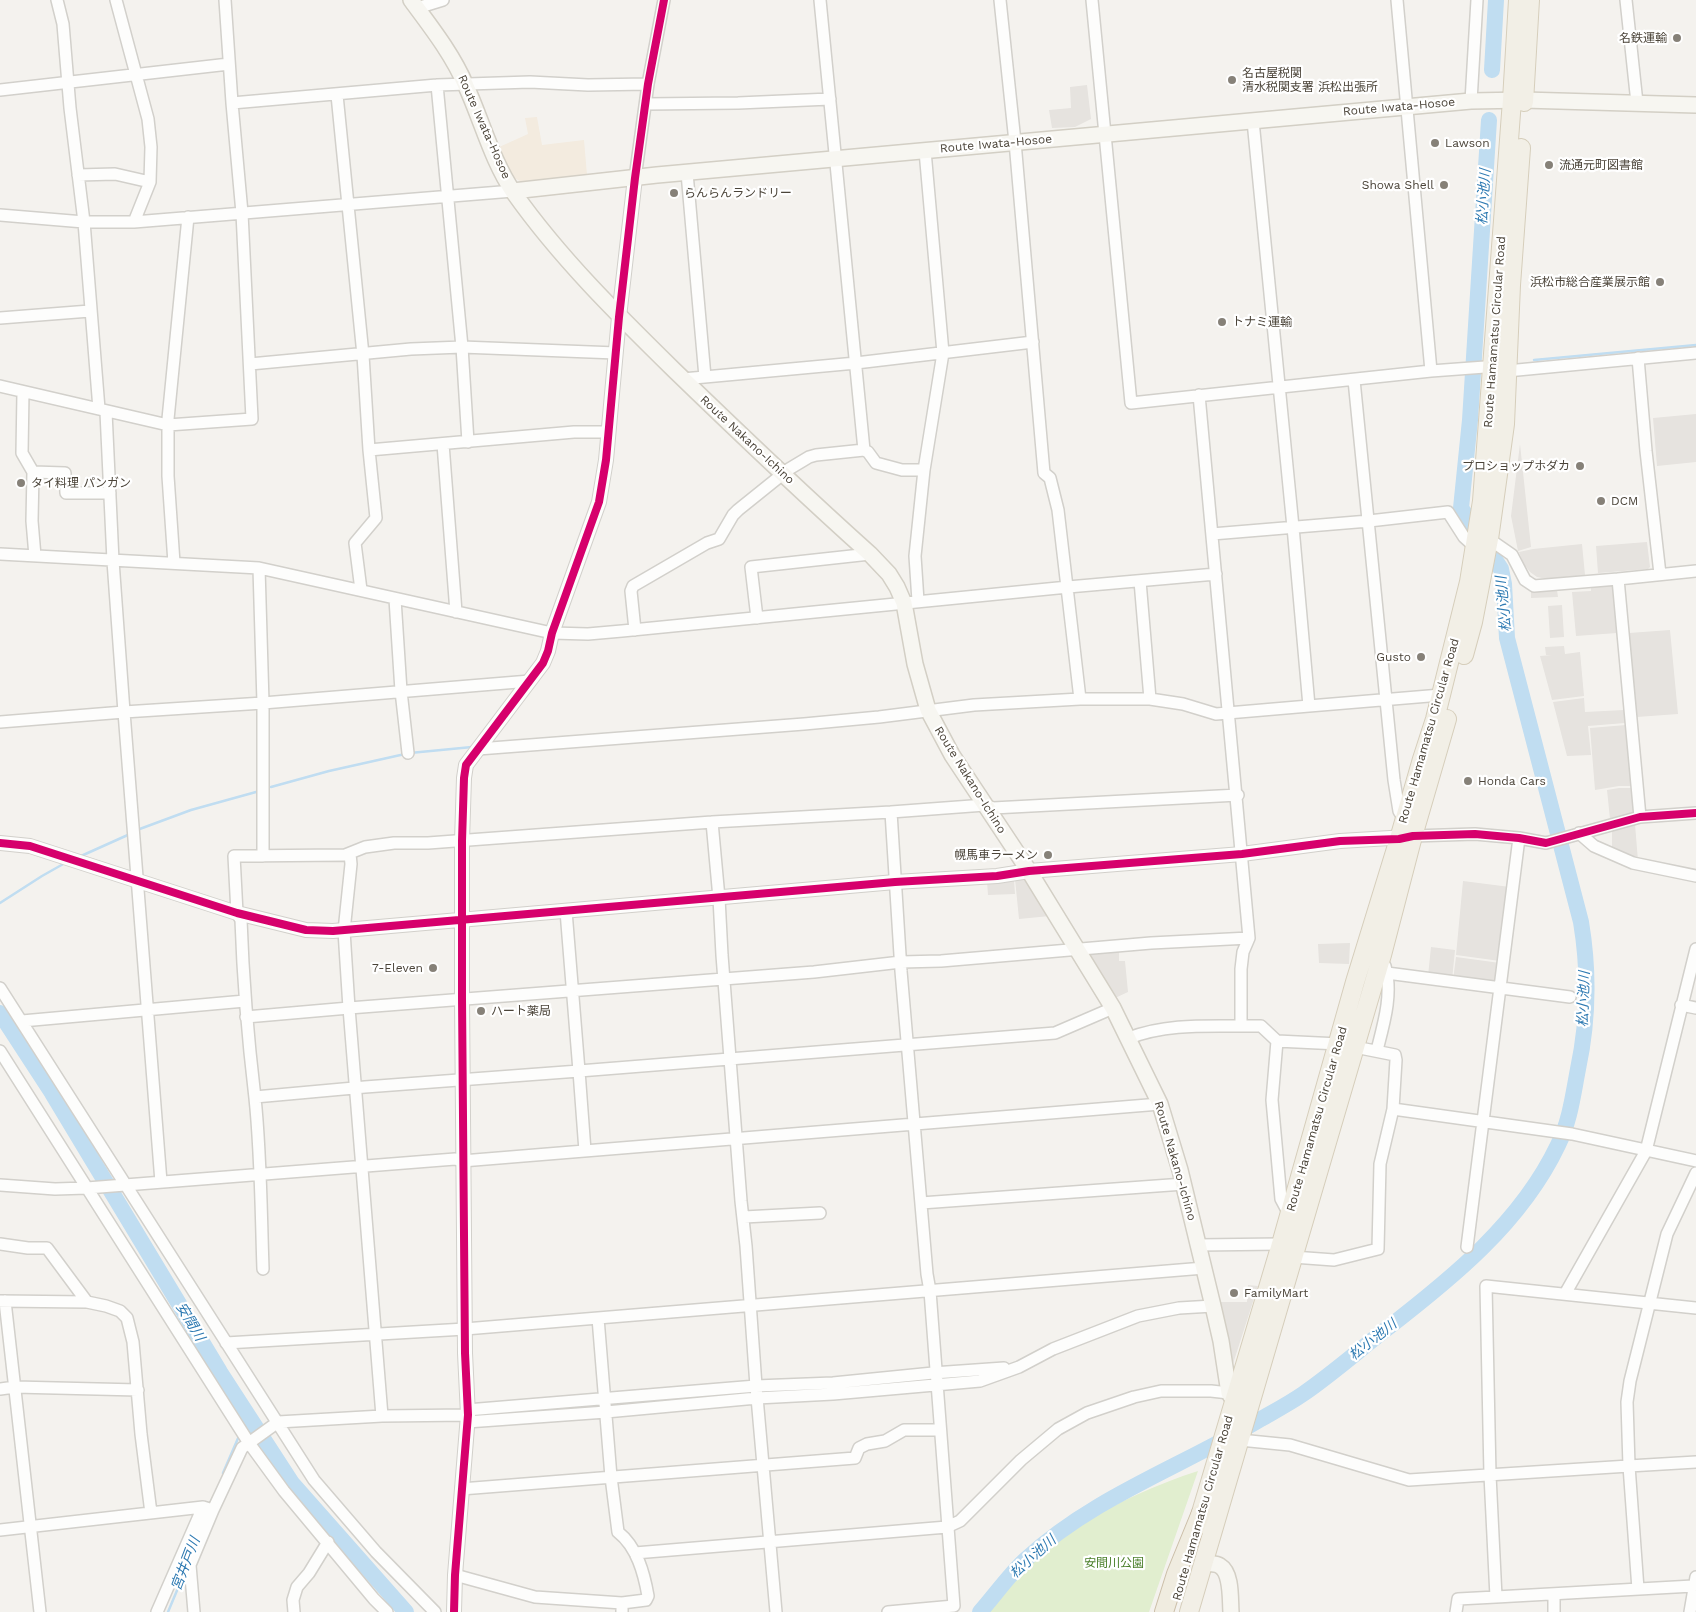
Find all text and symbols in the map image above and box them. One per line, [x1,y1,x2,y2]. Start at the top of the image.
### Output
place label: 名鉄運輸 [1619,31,1667,45]
marker: 名鉄運輸 [1671,32,1683,44]
place label: 名古屋税関 清水税関支署 浜松出張所 [1242,66,1378,94]
street label: Route Iwata-Hosoe [455,73,513,181]
marker: 名古屋税関 清水税関支署 浜松出張所 [1226,74,1238,86]
street label: Route Iwata-Hosoe [1342,95,1456,119]
street label: Route Iwata-Hosoe [939,132,1053,156]
place label: Lawson [1445,136,1490,150]
marker: Lawson [1429,137,1441,149]
place label: 流通元町図書館 [1559,158,1643,172]
marker: 流通元町図書館 [1543,159,1555,171]
water label: 松小池川 [1474,168,1494,226]
place label: Showa Shell [1362,178,1434,192]
marker: Showa Shell [1438,179,1450,191]
place label: らんらんランドリー [684,186,792,200]
marker: らんらんランドリー [668,187,680,199]
street label: Route Hamamatsu Circular Road [1481,236,1509,428]
place label: 浜松市総合産業展示館 [1530,275,1650,289]
marker: 浜松市総合産業展示館 [1654,276,1666,288]
place label: トナミ運輸 [1232,315,1292,329]
marker: トナミ運輸 [1216,316,1228,328]
street label: Route Nakano-Ichino [697,393,797,487]
place label: プロショップホダカ [1462,459,1570,473]
marker: プロショップホダカ [1574,460,1586,472]
place label: タイ料理 パンガン [31,476,131,490]
marker: タイ料理 パンガン [15,477,27,489]
place label: DCM [1611,494,1638,508]
marker: DCM [1595,495,1607,507]
water label: 松小池川 [1493,575,1515,633]
street label: Route Hamamatsu Circular Road [1396,637,1462,825]
place label: Gusto [1376,650,1411,664]
marker: Gusto [1415,651,1427,663]
street label: Route Nakano-Ichino [931,724,1009,836]
place label: Honda Cars [1478,774,1546,788]
marker: Honda Cars [1462,775,1474,787]
place label: 幌馬車ラーメン [954,848,1038,862]
marker: 幌馬車ラーメン [1042,849,1054,861]
place label: 7-Eleven [372,961,423,975]
marker: 7-Eleven [427,962,439,974]
water label: 松小池川 [1575,971,1593,1027]
place label: ハート薬局 [491,1004,551,1018]
marker: ハート薬局 [475,1005,487,1017]
street label: Route Hamamatsu Circular Road [1284,1025,1350,1213]
street label: Route Nakano-Ichino [1151,1100,1199,1222]
place label: FamilyMart [1244,1286,1308,1300]
marker: FamilyMart [1228,1287,1240,1299]
water label: 安間川 [172,1300,208,1344]
water label: 松小池川 [1346,1316,1400,1364]
street label: Route Hamamatsu Circular Road [1170,1414,1236,1602]
water label: 松小池川 [1007,1532,1059,1582]
water label: 宮井戸川 [168,1535,204,1593]
park label: 安間川公園 [1084,1556,1144,1570]

